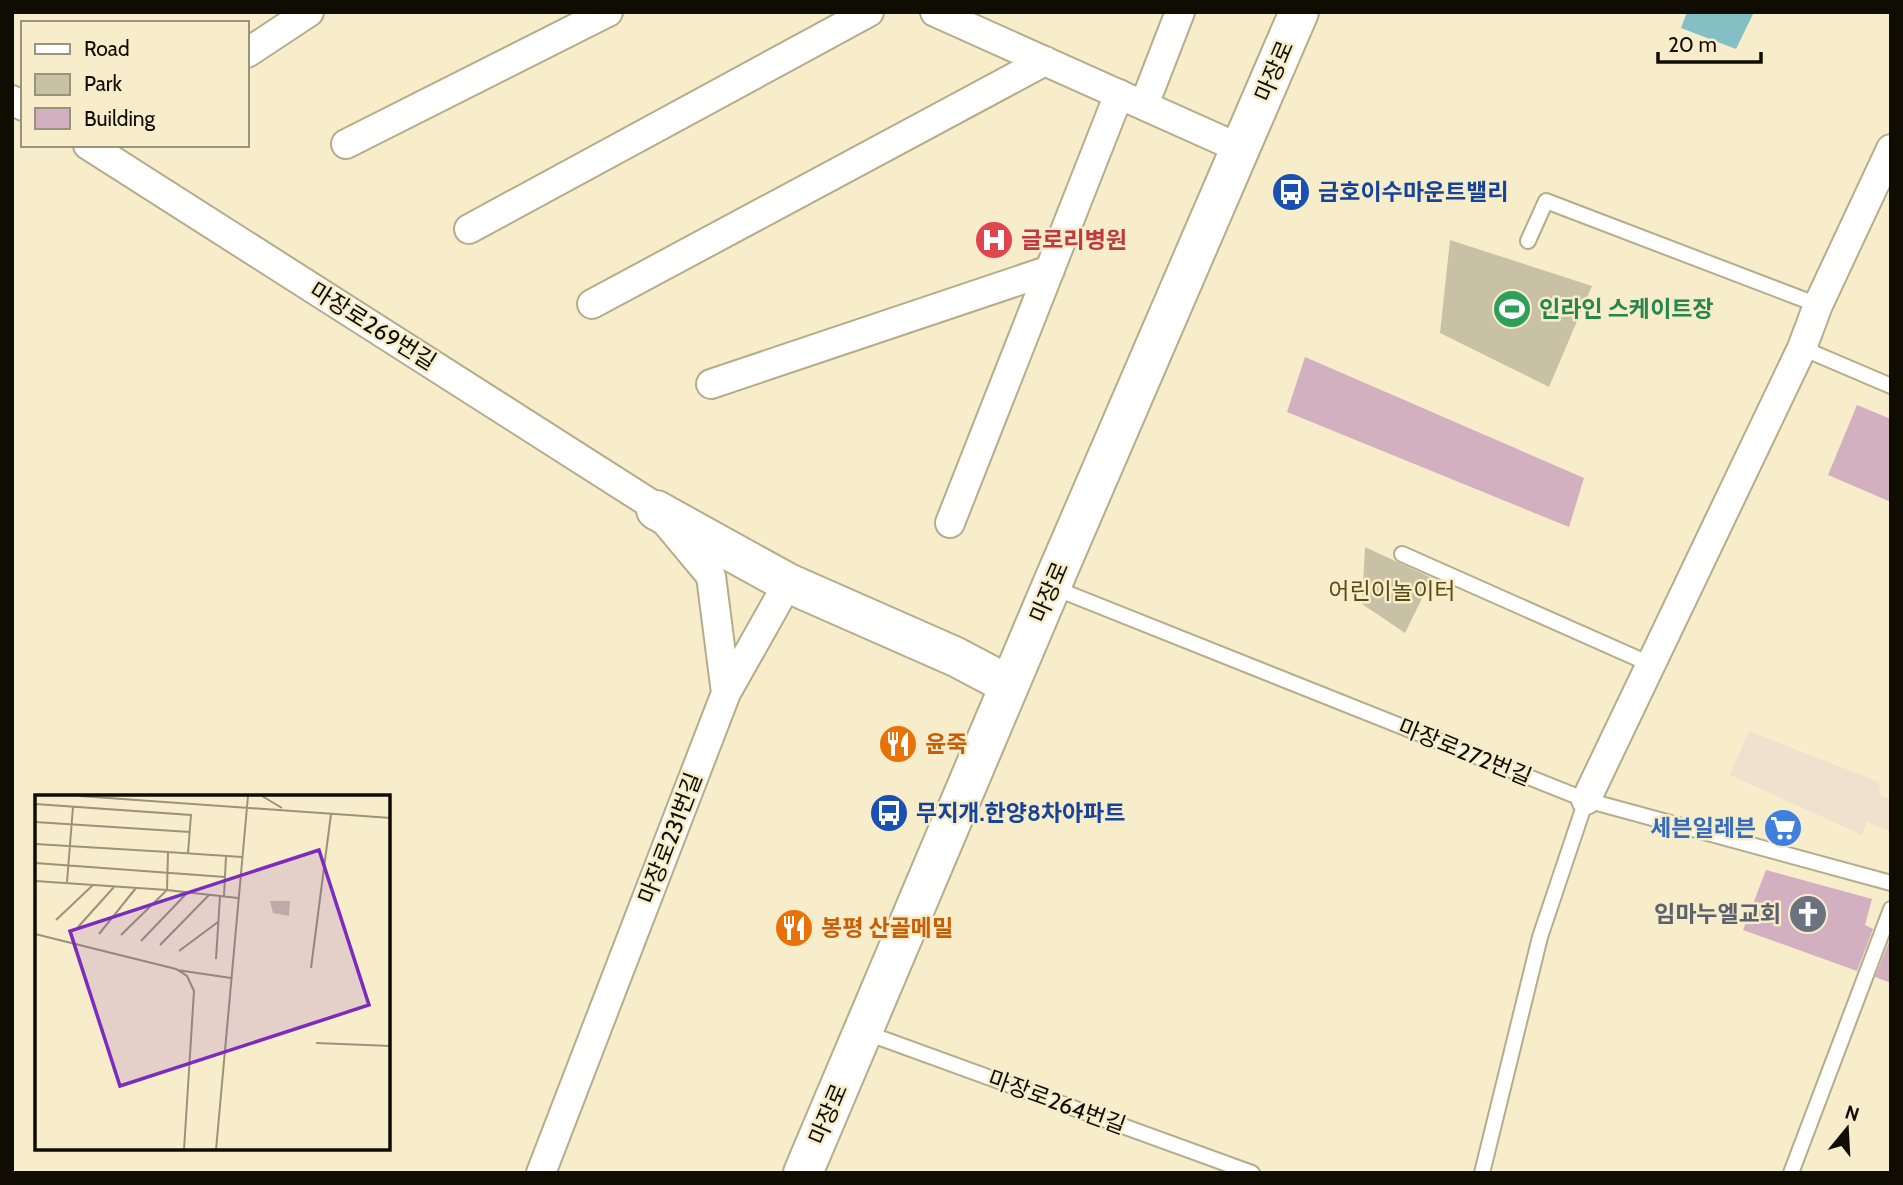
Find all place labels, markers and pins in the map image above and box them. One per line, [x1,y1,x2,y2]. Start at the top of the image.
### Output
bus stop icon: 금호이수마운트밸리 [1270,171,1312,213]
place label: 금호이수마운트밸리 [1318,178,1508,206]
hospital icon: 글로리병원 [973,219,1015,261]
place label: 글로리병원 [1021,226,1127,254]
sports icon: 인라인 스케이트장 [1491,288,1533,330]
place label: 인라인 스케이트장 [1539,295,1713,323]
restaurant icon: 윤죽 [877,723,919,765]
place label: 윤죽 [925,730,967,758]
bus stop icon: 무지개.한양8차아파트 [868,792,910,834]
place label: 무지개.한양8차아파트 [916,799,1125,827]
supermarket icon: 세븐일레븐 [1762,807,1804,849]
place label: 세븐일레븐 [1650,814,1756,842]
church icon: 임마누엘교회 [1787,893,1829,935]
place label: 임마누엘교회 [1654,900,1781,928]
restaurant icon: 봉평 산골메밀 [773,907,815,949]
place label: 봉평 산골메밀 [821,914,953,942]

